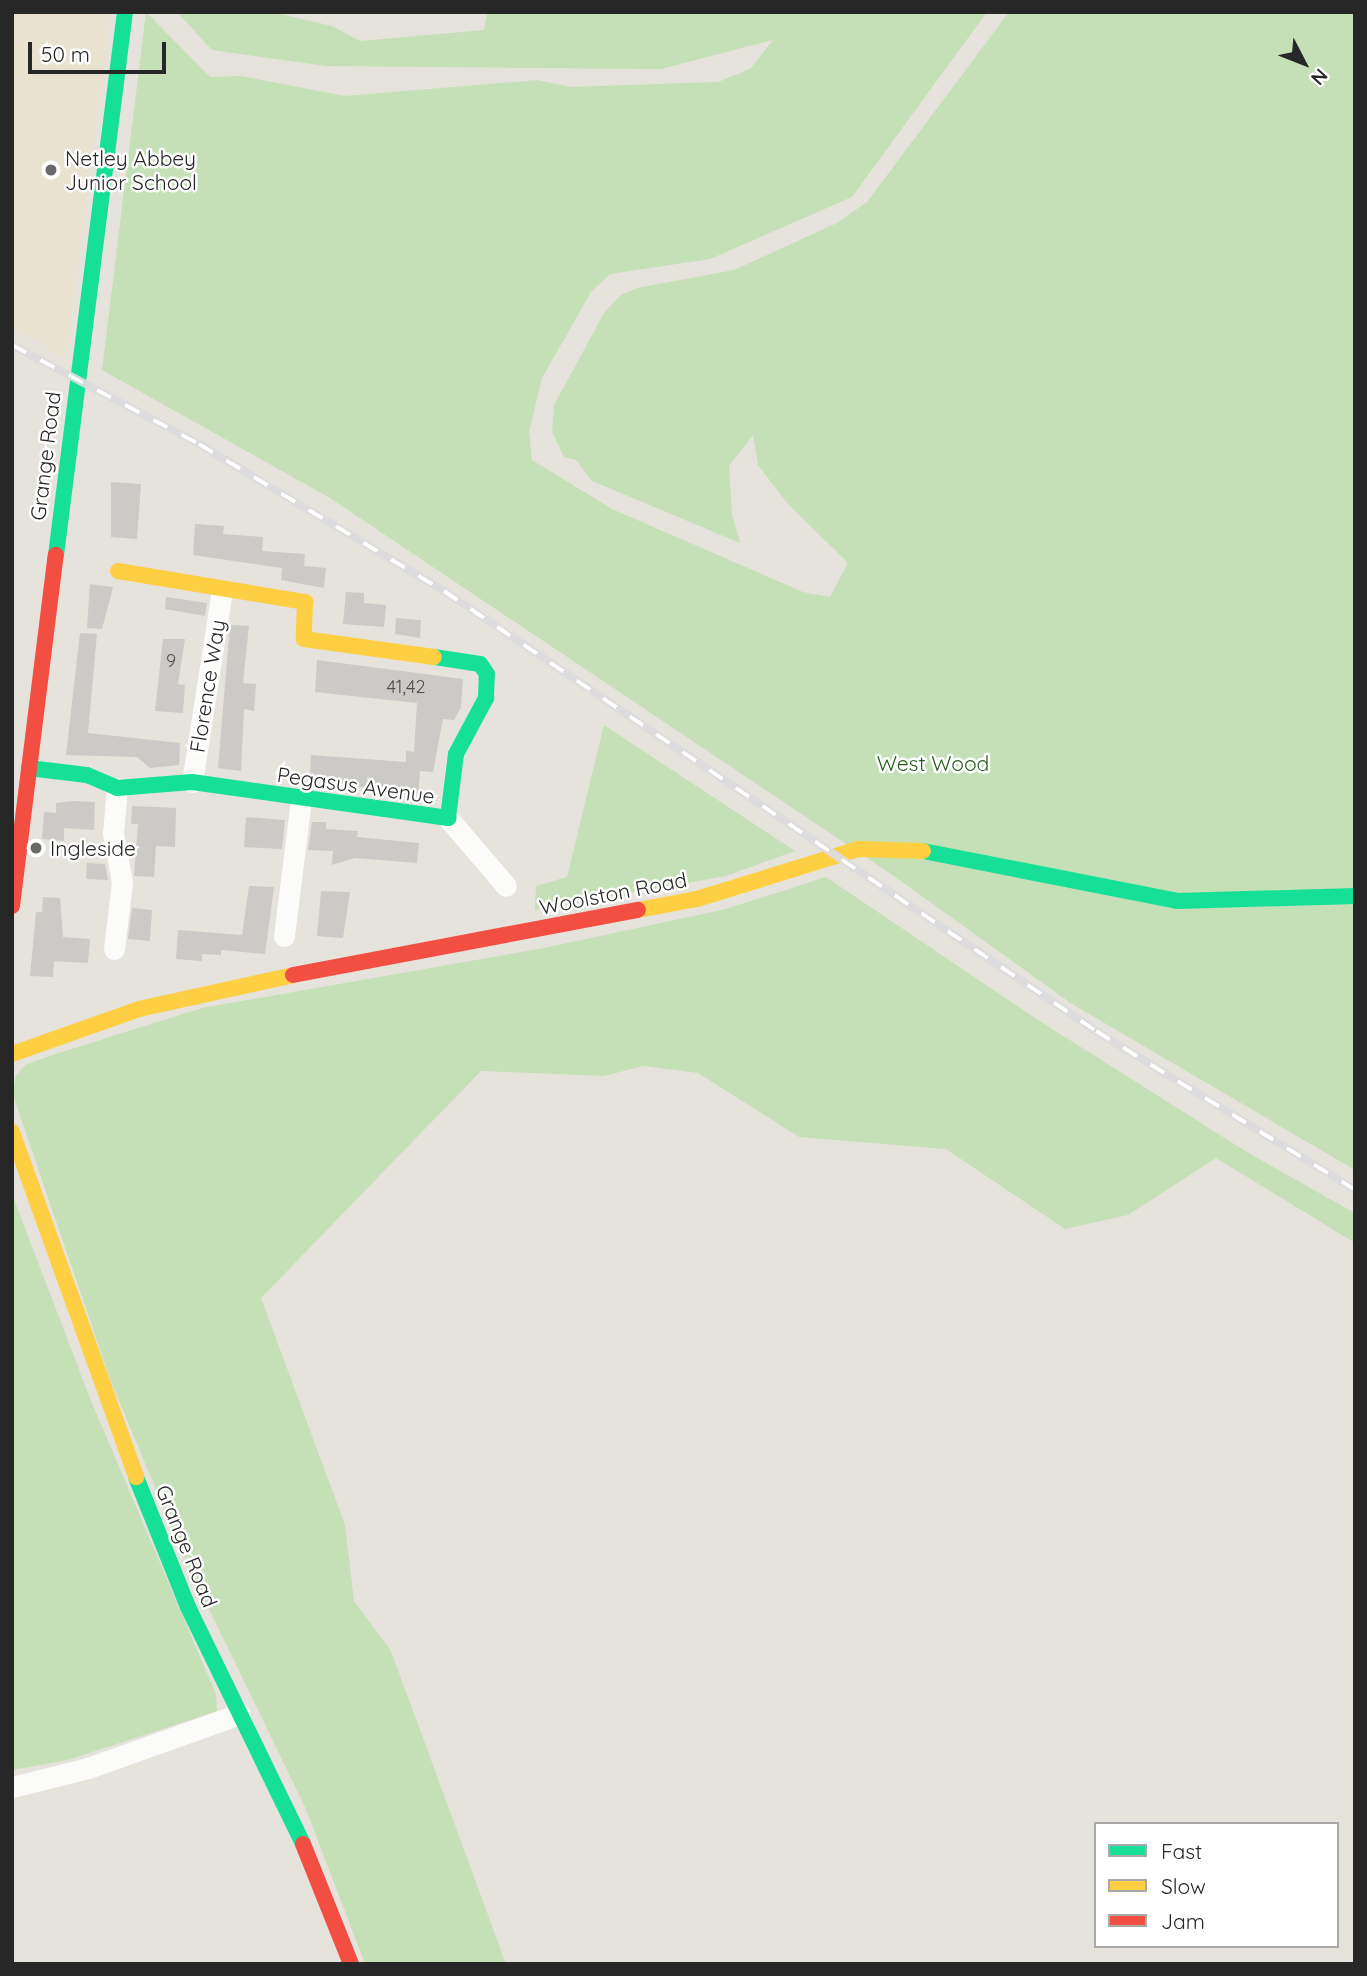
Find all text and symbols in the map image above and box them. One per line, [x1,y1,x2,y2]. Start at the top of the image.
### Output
scale bar [32,28,170,72]
north arrow [1269,28,1339,98]
text: 50 m [41,41,90,67]
text: N [1306,64,1333,90]
place label: Netley Abbey Junior School [65,145,197,195]
marker: Netley Abbey Junior School [43,162,59,178]
street label: Grange Road [25,390,65,522]
street label: Florence Way [184,618,230,754]
house number: 9 [166,650,176,672]
house number: 41,42 [387,676,425,698]
park label: West Wood [877,750,989,776]
street label: Pegasus Avenue [276,761,436,809]
place label: Ingleside [50,835,136,861]
marker: Ingleside [28,840,44,856]
street label: Woolston Road [537,866,689,920]
street label: Grange Road [151,1481,223,1611]
legend [1094,1822,1339,1948]
text: Fast [1161,1838,1202,1864]
text: Slow [1161,1873,1206,1899]
text: Jam [1161,1908,1205,1934]

